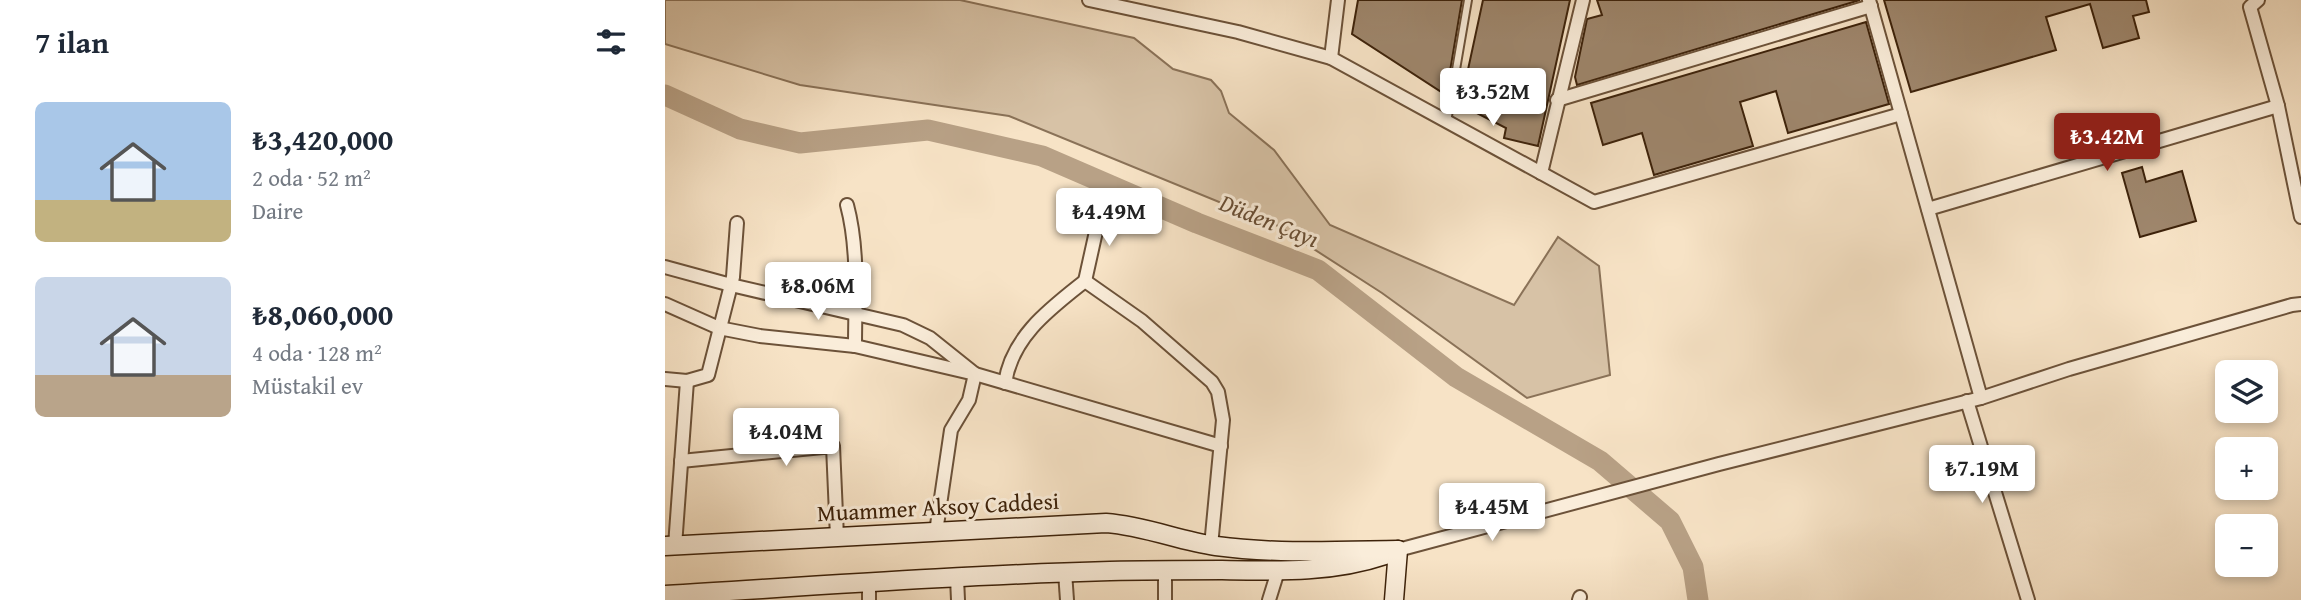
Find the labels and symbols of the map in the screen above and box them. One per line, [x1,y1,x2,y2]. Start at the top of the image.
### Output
pin: ₺3.52M [1436,68,1550,128]
pin: ₺3.42M [2050,114,2164,173]
water label: Düden Çayı [1213,184,1324,256]
pin: ₺4.49M [1052,188,1166,248]
pin: ₺8.06M [761,262,875,322]
pin: ₺4.04M [729,408,843,468]
pin: ₺7.19M [1925,446,2039,505]
street label: Muammer Aksoy Caddesi [816,484,1060,529]
pin: ₺4.45M [1435,484,1549,543]

